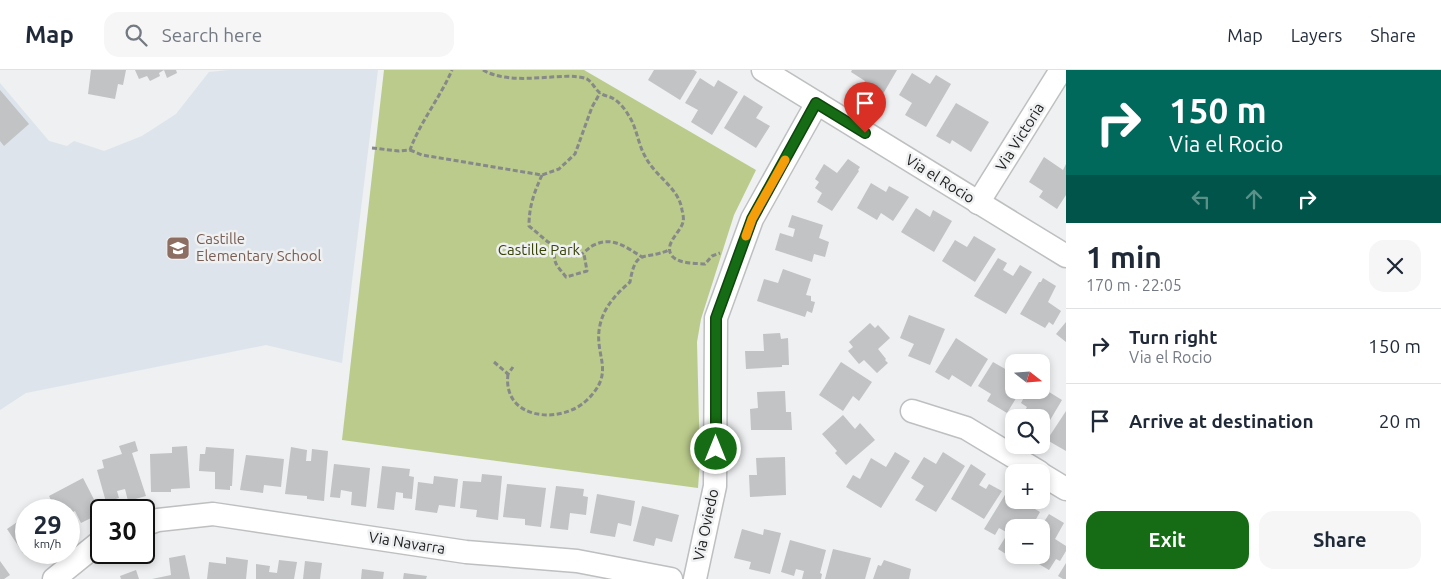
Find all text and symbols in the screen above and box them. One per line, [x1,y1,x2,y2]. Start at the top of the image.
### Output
search box [104,12,454,57]
text: Map [25,21,74,48]
icon: search [122,21,150,49]
text: Search here [162,24,262,46]
text: Map [1227,25,1263,45]
text: Layers [1291,25,1342,45]
text: Share [1370,25,1416,45]
pin [844,82,886,133]
icon: arrive [851,89,879,117]
icon: right [1086,90,1151,155]
text: 150 m [1169,90,1267,130]
street label: Via Victoria [992,100,1047,174]
text: Via el Rocio [1169,131,1283,156]
street label: Via el Rocio [903,151,978,206]
icon: left [1187,185,1215,213]
icon: ahead [1240,185,1268,213]
icon: right [1293,185,1321,213]
place label: Castille Elementary School [196,230,322,264]
school or university icon: Castille Elementary School [165,235,191,261]
text: 1 min [1086,240,1162,274]
button: close [1369,240,1421,292]
park label: Castille Park [498,241,581,258]
text: 170 m · 22:05 [1086,276,1182,294]
text: Turn right [1129,326,1217,348]
icon: right [1086,332,1114,360]
text: 150 m [1368,335,1421,357]
text: Via el Rocio [1129,348,1212,366]
north arrow [1005,354,1050,399]
map controls [1005,354,1050,564]
icon: arrive [1086,407,1114,435]
button: search [1005,409,1050,454]
text: Arrive at destination [1129,410,1314,432]
text: 20 m [1379,410,1421,432]
position arrow [689,422,741,474]
button: + [1005,464,1050,509]
street label: Via Oviedo [690,487,721,562]
speed limit sign: 30 [90,499,155,564]
text: 29 [33,511,62,539]
button: Exit [1086,511,1249,569]
button: Share [1259,511,1421,569]
button: − [1005,519,1050,564]
street label: Via Navarra [368,528,447,557]
text: km/h [34,537,61,550]

